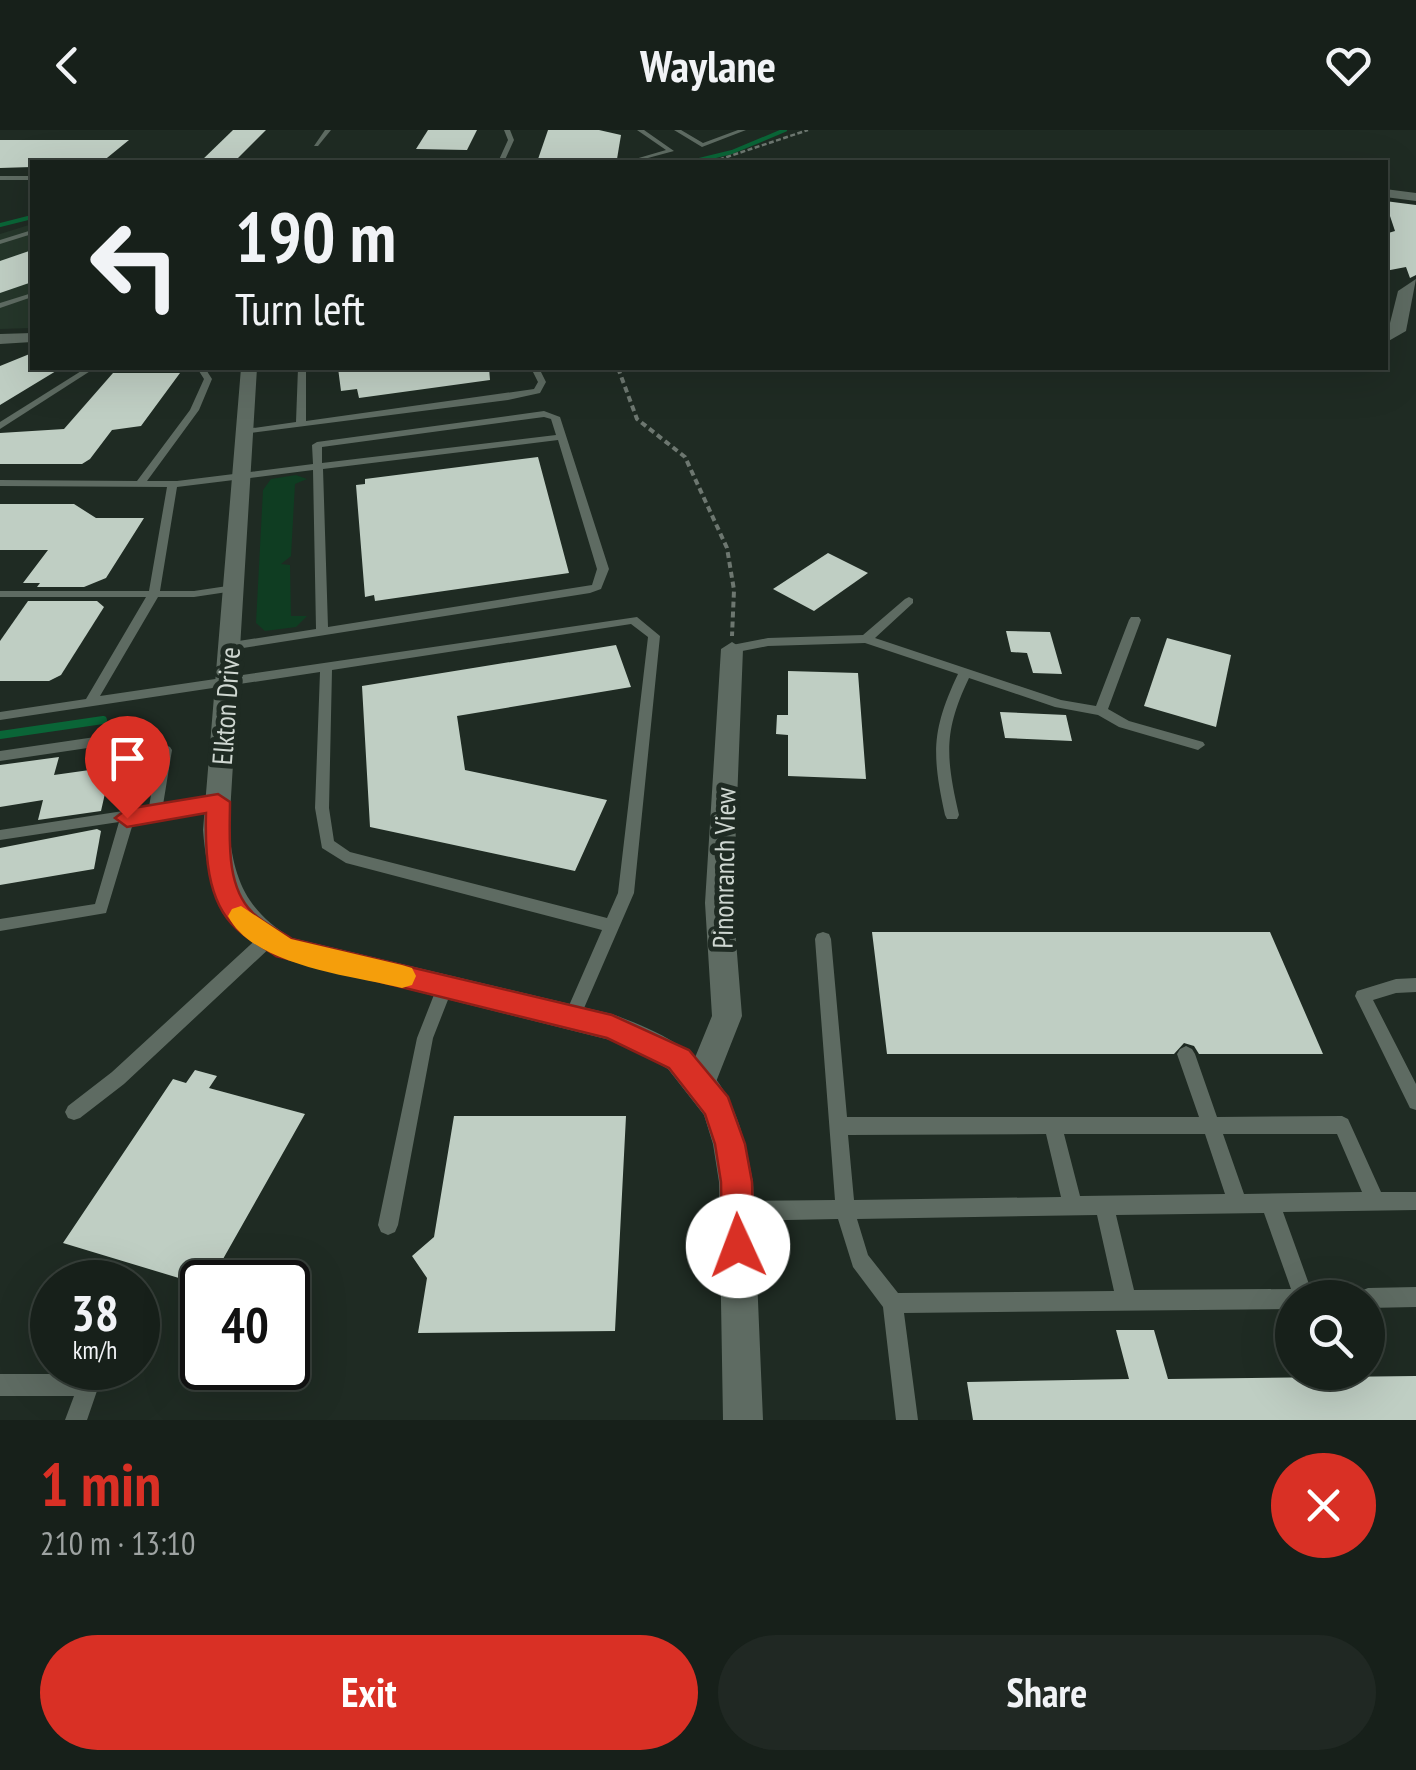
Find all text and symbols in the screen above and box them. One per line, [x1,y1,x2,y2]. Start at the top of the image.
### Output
text: Waylane [640,36,776,94]
icon: back [40,38,95,93]
icon: heart [1321,38,1376,93]
text: 190 m [235,191,396,281]
icon: left [70,200,200,330]
text: Turn left [235,279,365,337]
street label: Elkton Drive [203,646,248,766]
pin [85,716,170,819]
icon: arrive [100,731,155,786]
street label: Pinonranch View [704,787,743,949]
position arrow [686,1194,790,1298]
speed limit sign: 40 [180,1260,310,1390]
text: 38 [71,1280,119,1345]
map controls [1275,1280,1385,1390]
button: search [1275,1280,1385,1390]
text: km/h [73,1334,117,1366]
text: 1 min [40,1445,161,1523]
button: close [1271,1453,1376,1558]
text: 210 m · 13:10 [40,1522,195,1564]
button: Exit [40,1635,698,1750]
button: Share [718,1635,1376,1750]

